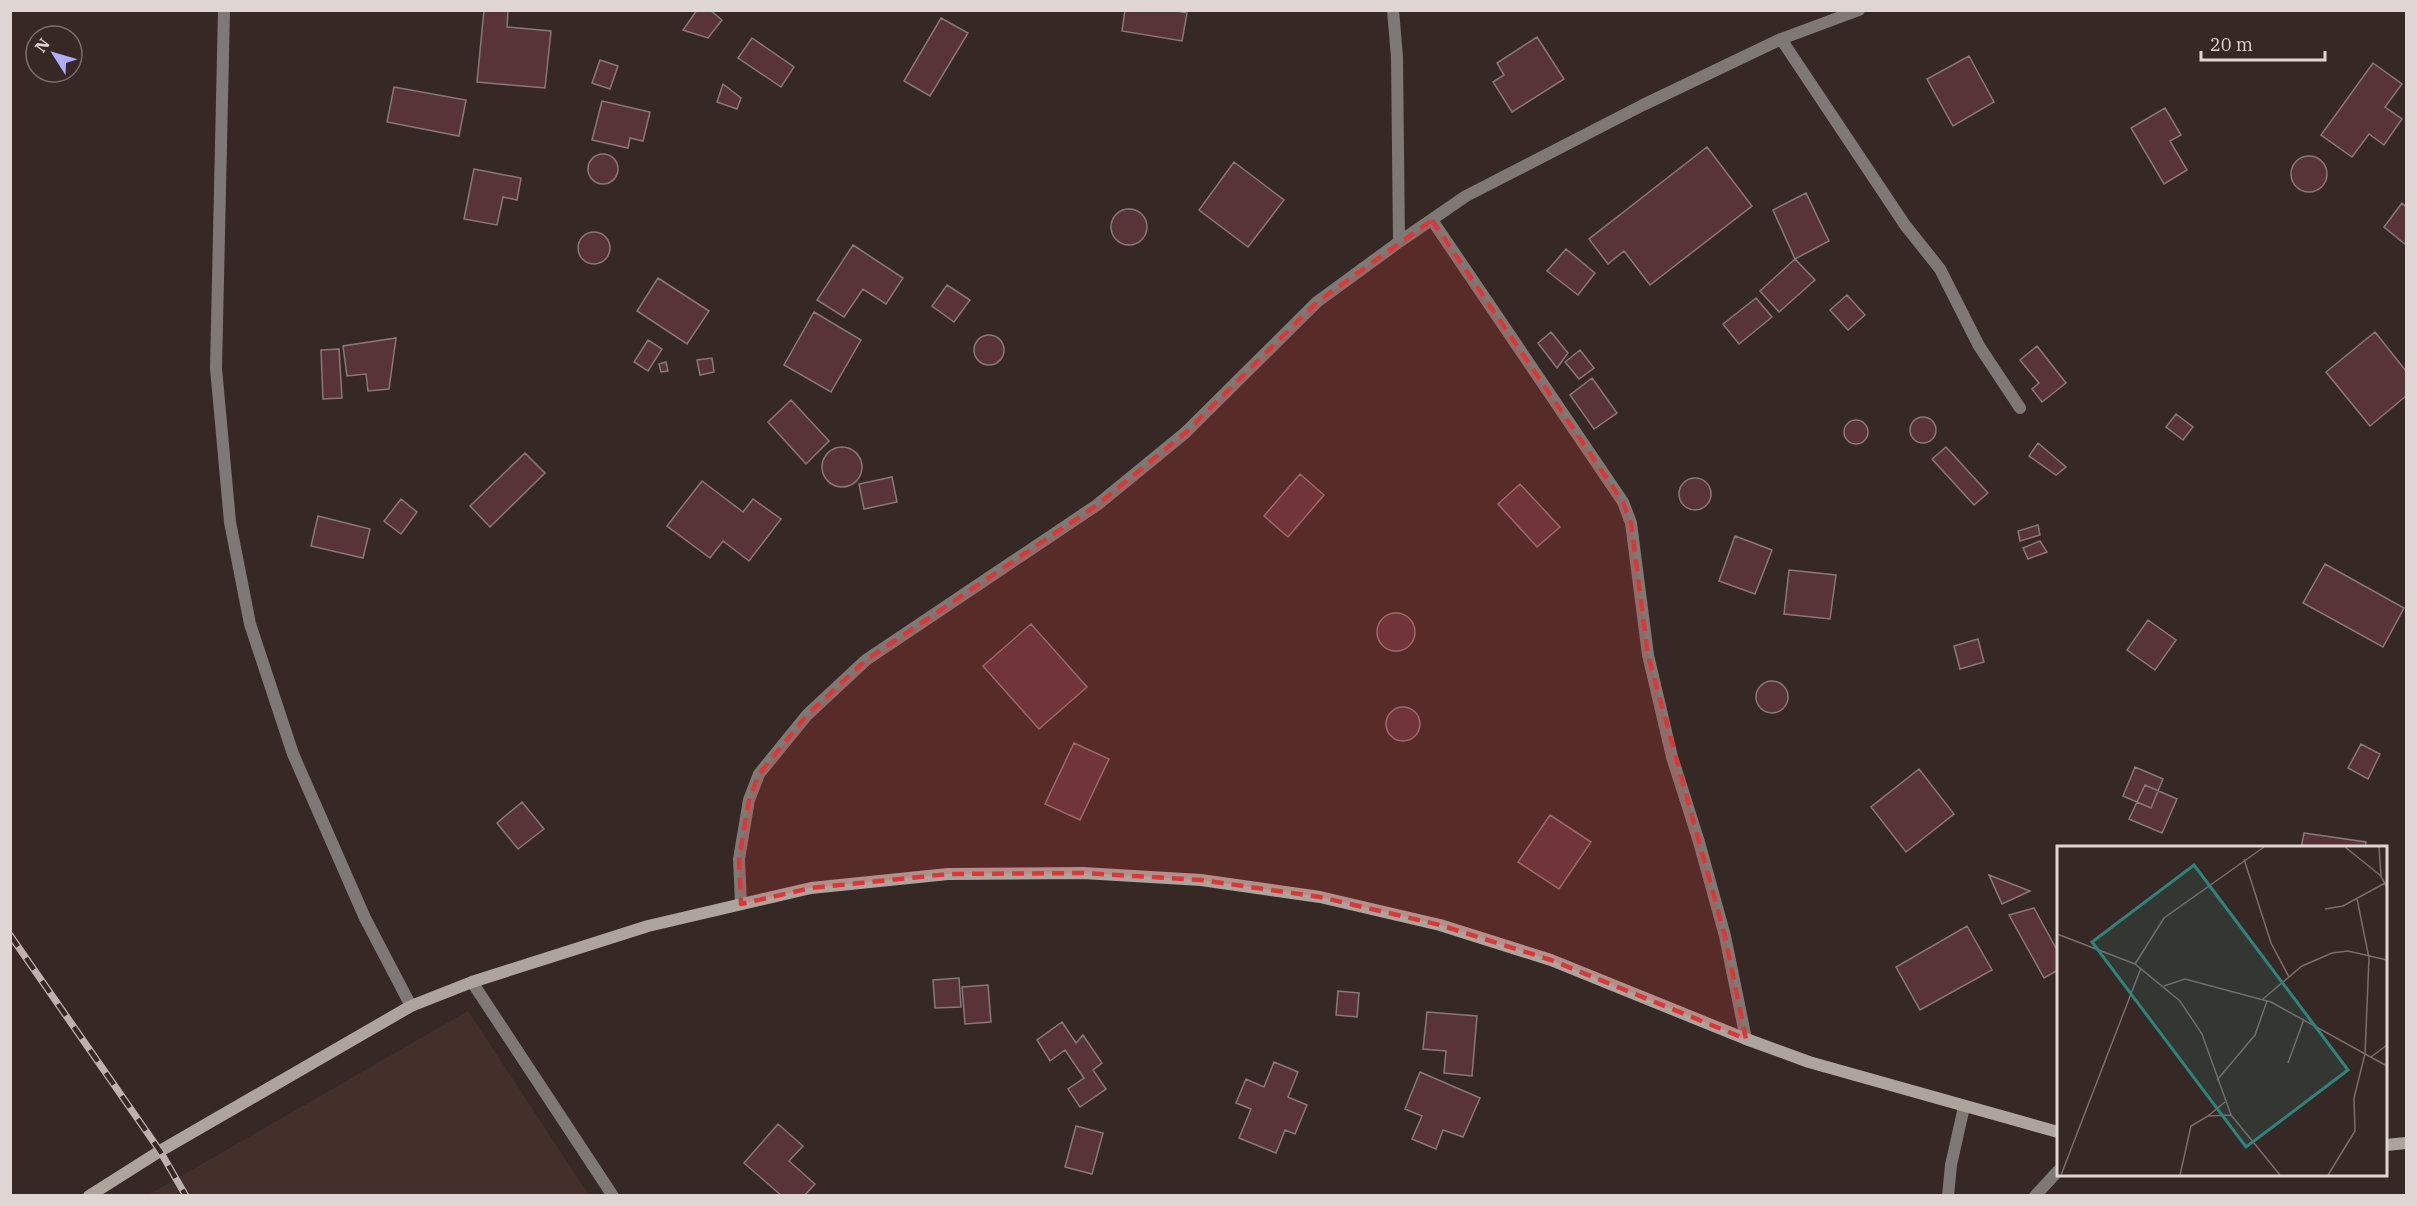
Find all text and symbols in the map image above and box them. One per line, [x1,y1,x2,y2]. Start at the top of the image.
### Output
north arrow [24,24,84,84]
scale bar [2201,24,2326,62]
text: 20 m [2210,33,2253,56]
text: N [30,34,54,56]
inset map [2057,846,2387,1176]

